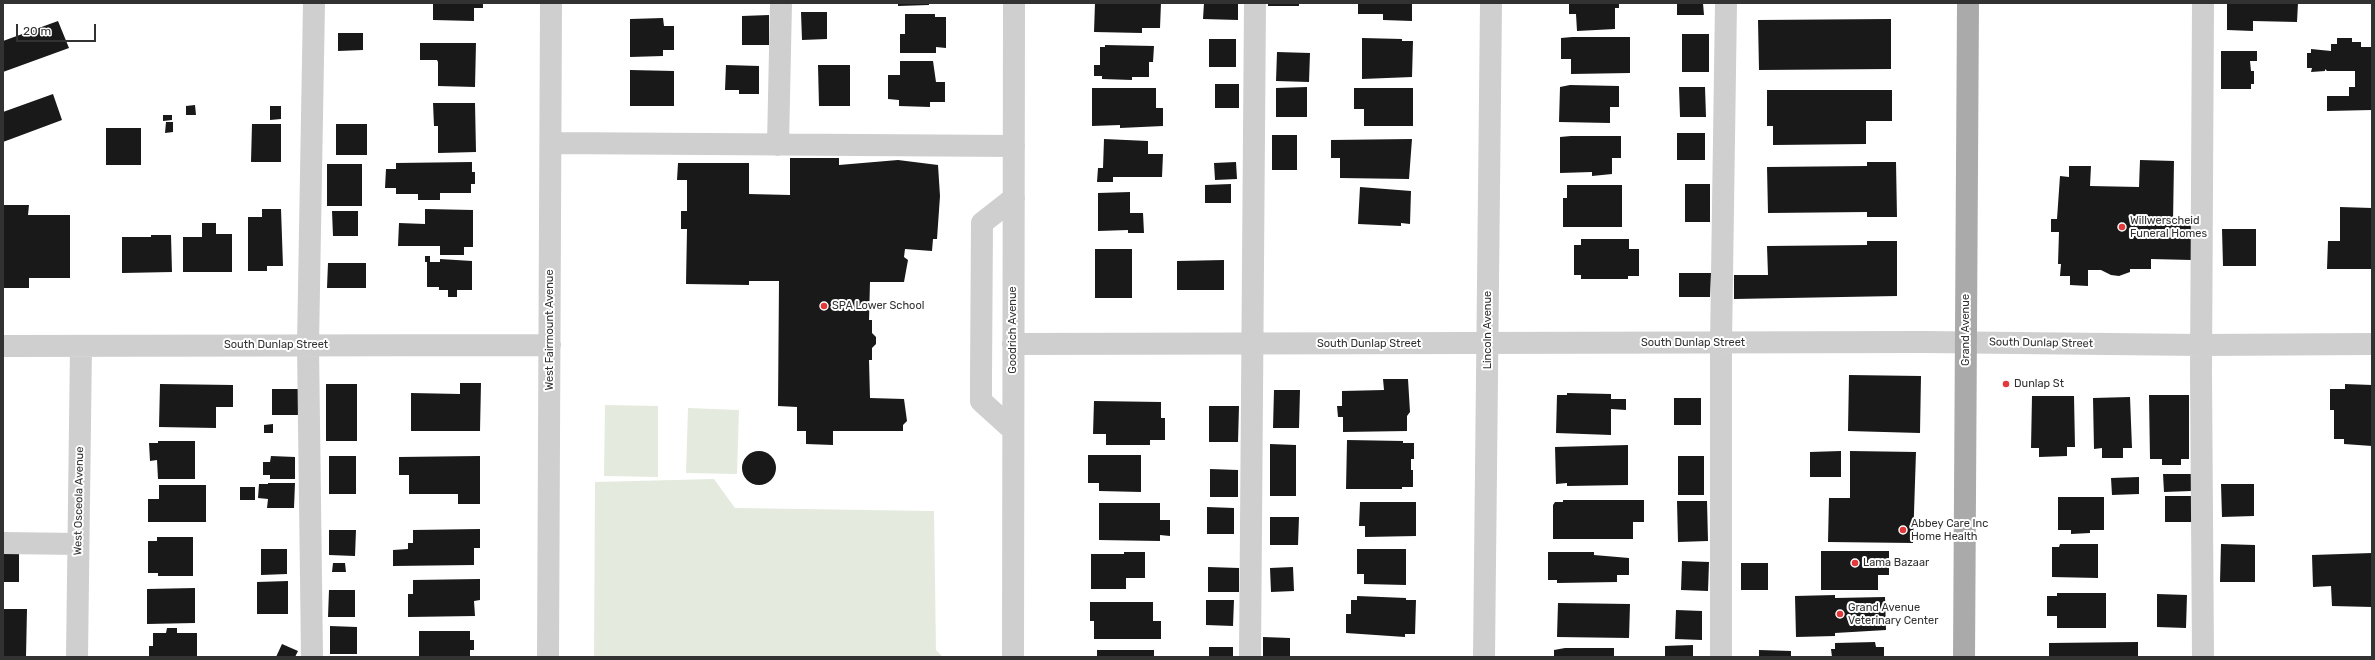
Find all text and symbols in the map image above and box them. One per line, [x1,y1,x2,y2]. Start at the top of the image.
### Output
scale bar [18,16,98,42]
text: 20 m [23,24,51,38]
place label: Willwerscheid Funeral Homes [2130,214,2207,240]
marker: Willwerscheid Funeral Homes [2117,222,2127,232]
street label: West Fairmount Avenue [543,269,557,391]
street label: Goodrich Avenue [1006,286,1020,374]
street label: Lincoln Avenue [1481,291,1495,369]
street label: Grand Avenue [1959,294,1973,366]
place label: SPA Lower School [832,299,924,313]
marker: SPA Lower School [819,301,829,311]
street label: South Dunlap Street [1989,335,2093,351]
street label: South Dunlap Street [1641,336,1745,350]
street label: South Dunlap Street [1317,337,1421,351]
street label: South Dunlap Street [224,338,328,352]
place label: Dunlap St [2014,377,2064,391]
marker: Dunlap St [2001,379,2011,389]
street label: West Osceola Avenue [71,446,87,556]
place label: Abbey Care Inc Home Health [1911,517,1988,543]
marker: Abbey Care Inc Home Health [1898,525,1908,535]
place label: Lama Bazaar [1863,556,1929,570]
marker: Lama Bazaar [1850,558,1860,568]
place label: Grand Avenue Veterinary Center [1848,601,1938,627]
marker: Grand Avenue Veterinary Center [1835,609,1845,619]

